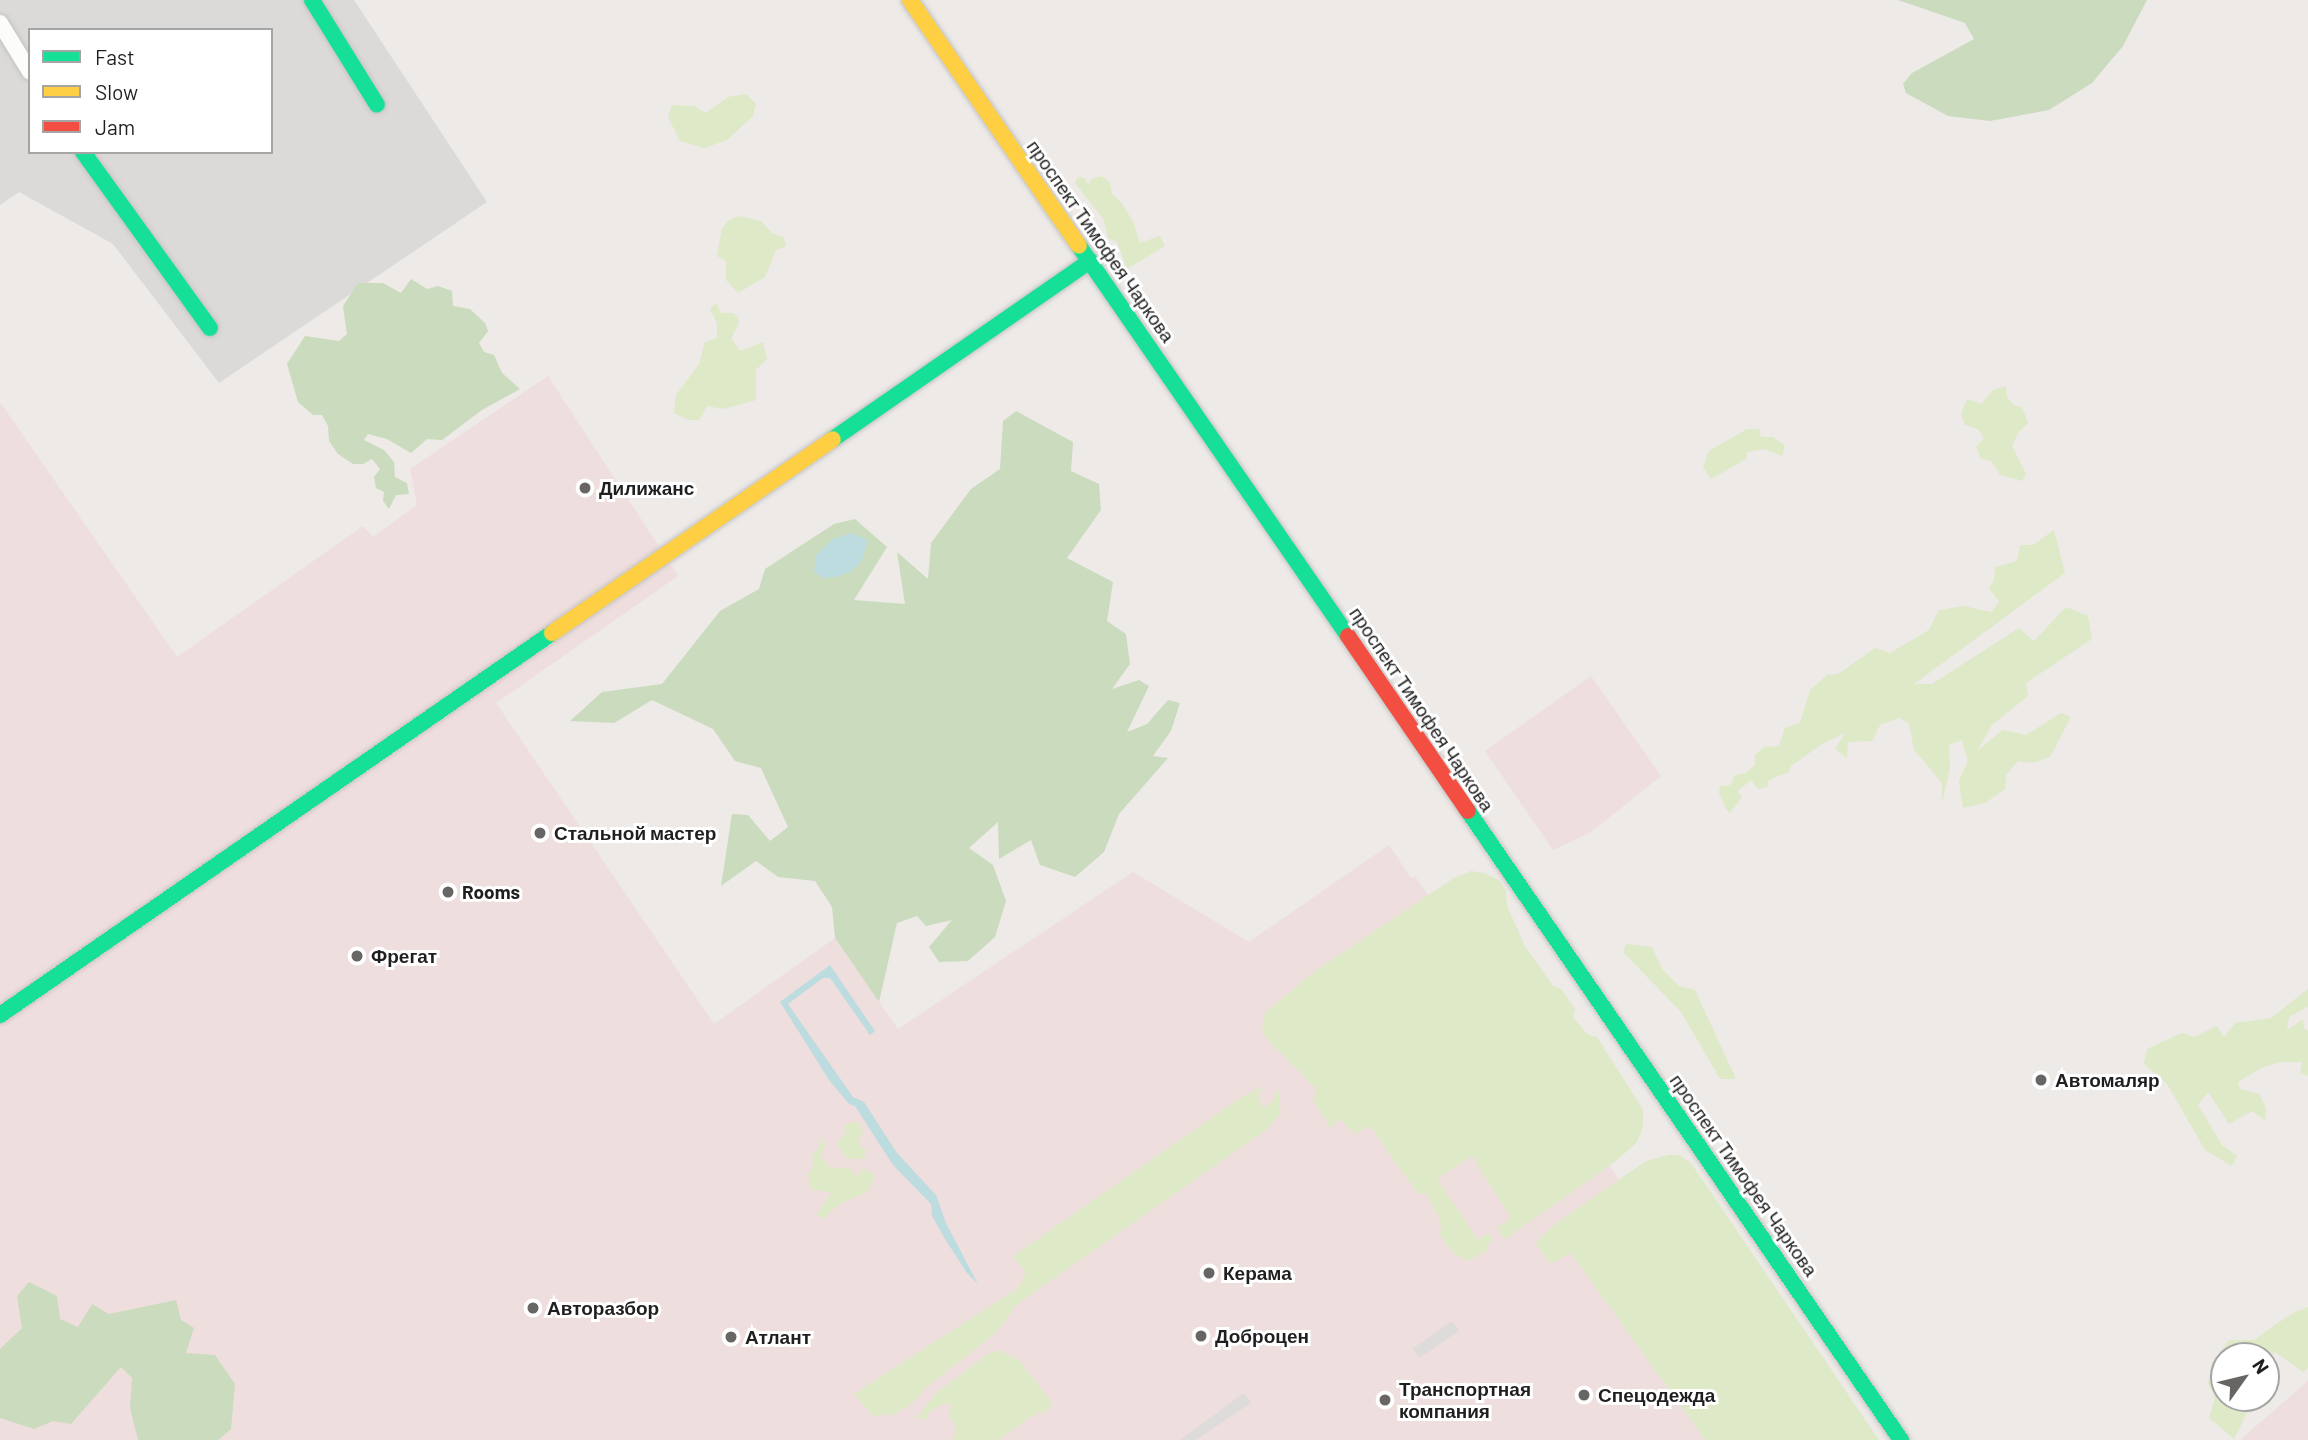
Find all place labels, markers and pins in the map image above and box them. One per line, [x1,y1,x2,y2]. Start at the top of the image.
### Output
place label: Дилижанс [599,477,694,499]
marker: Дилижанс [577,480,593,496]
place label: Стальной мастер [554,822,716,844]
marker: Стальной мастер [532,825,548,841]
place label: Rooms [462,881,520,903]
marker: Rooms [440,884,456,900]
place label: Фрегат [371,945,437,967]
marker: Фрегат [349,948,365,964]
place label: Автомаляр [2055,1069,2160,1091]
marker: Автомаляр [2033,1072,2049,1088]
place label: Керама [1223,1262,1292,1284]
marker: Керама [1201,1265,1217,1281]
place label: Авторазбор [547,1297,659,1319]
marker: Авторазбор [525,1300,541,1316]
place label: Доброцен [1215,1325,1309,1347]
place label: Атлант [745,1326,811,1348]
marker: Доброцен [1193,1328,1209,1344]
marker: Атлант [723,1329,739,1345]
place label: Транспортная компания [1399,1378,1531,1422]
place label: Спецодежда [1598,1384,1715,1406]
marker: Спецодежда [1576,1387,1592,1403]
marker: Транспортная компания [1377,1392,1393,1408]

